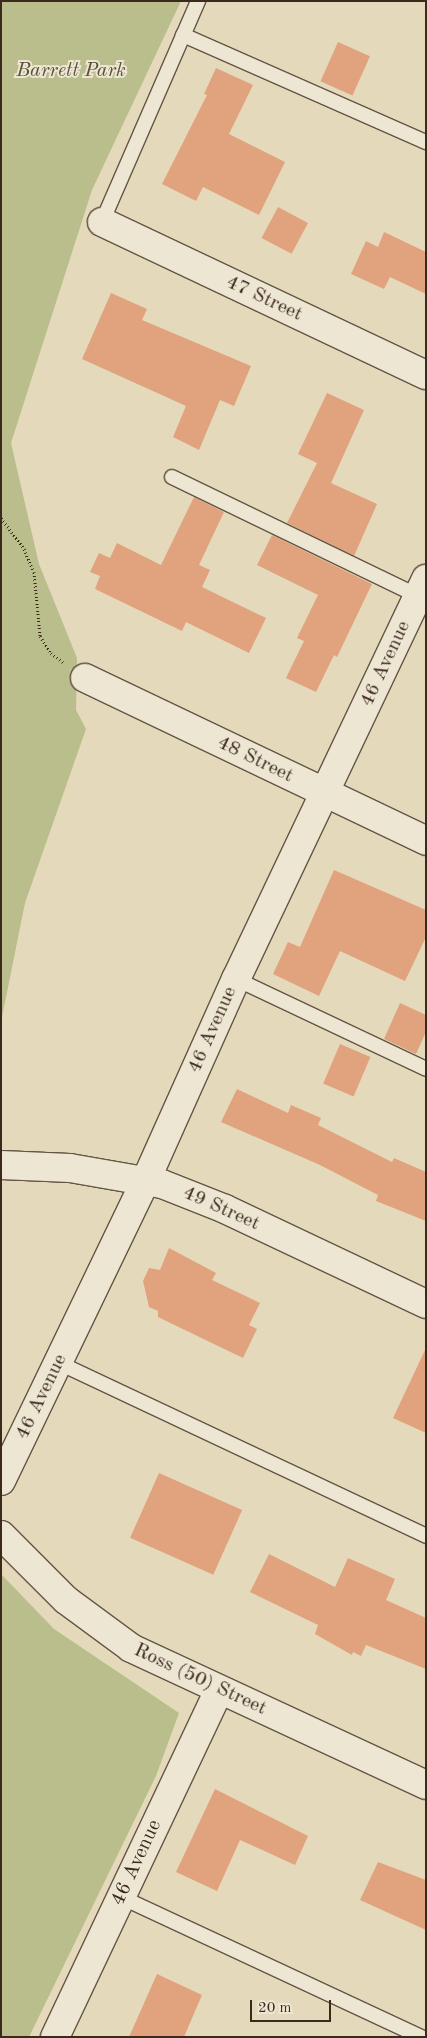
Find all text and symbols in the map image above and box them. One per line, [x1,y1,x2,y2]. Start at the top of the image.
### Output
park label: Barrett Park [16,59,126,83]
street label: 47 Street [222,271,306,327]
street label: 46 Avenue [356,617,416,711]
street label: 48 Street [213,731,297,789]
street label: 46 Avenue [183,983,243,1077]
street label: 49 Street [179,1181,263,1237]
street label: 46 Avenue [11,1350,73,1444]
street label: Ross (50) Street [130,1639,270,1721]
street label: 46 Avenue [107,1816,167,1910]
scale bar [252,1990,333,2022]
text: 20 m [258,2001,292,2016]

